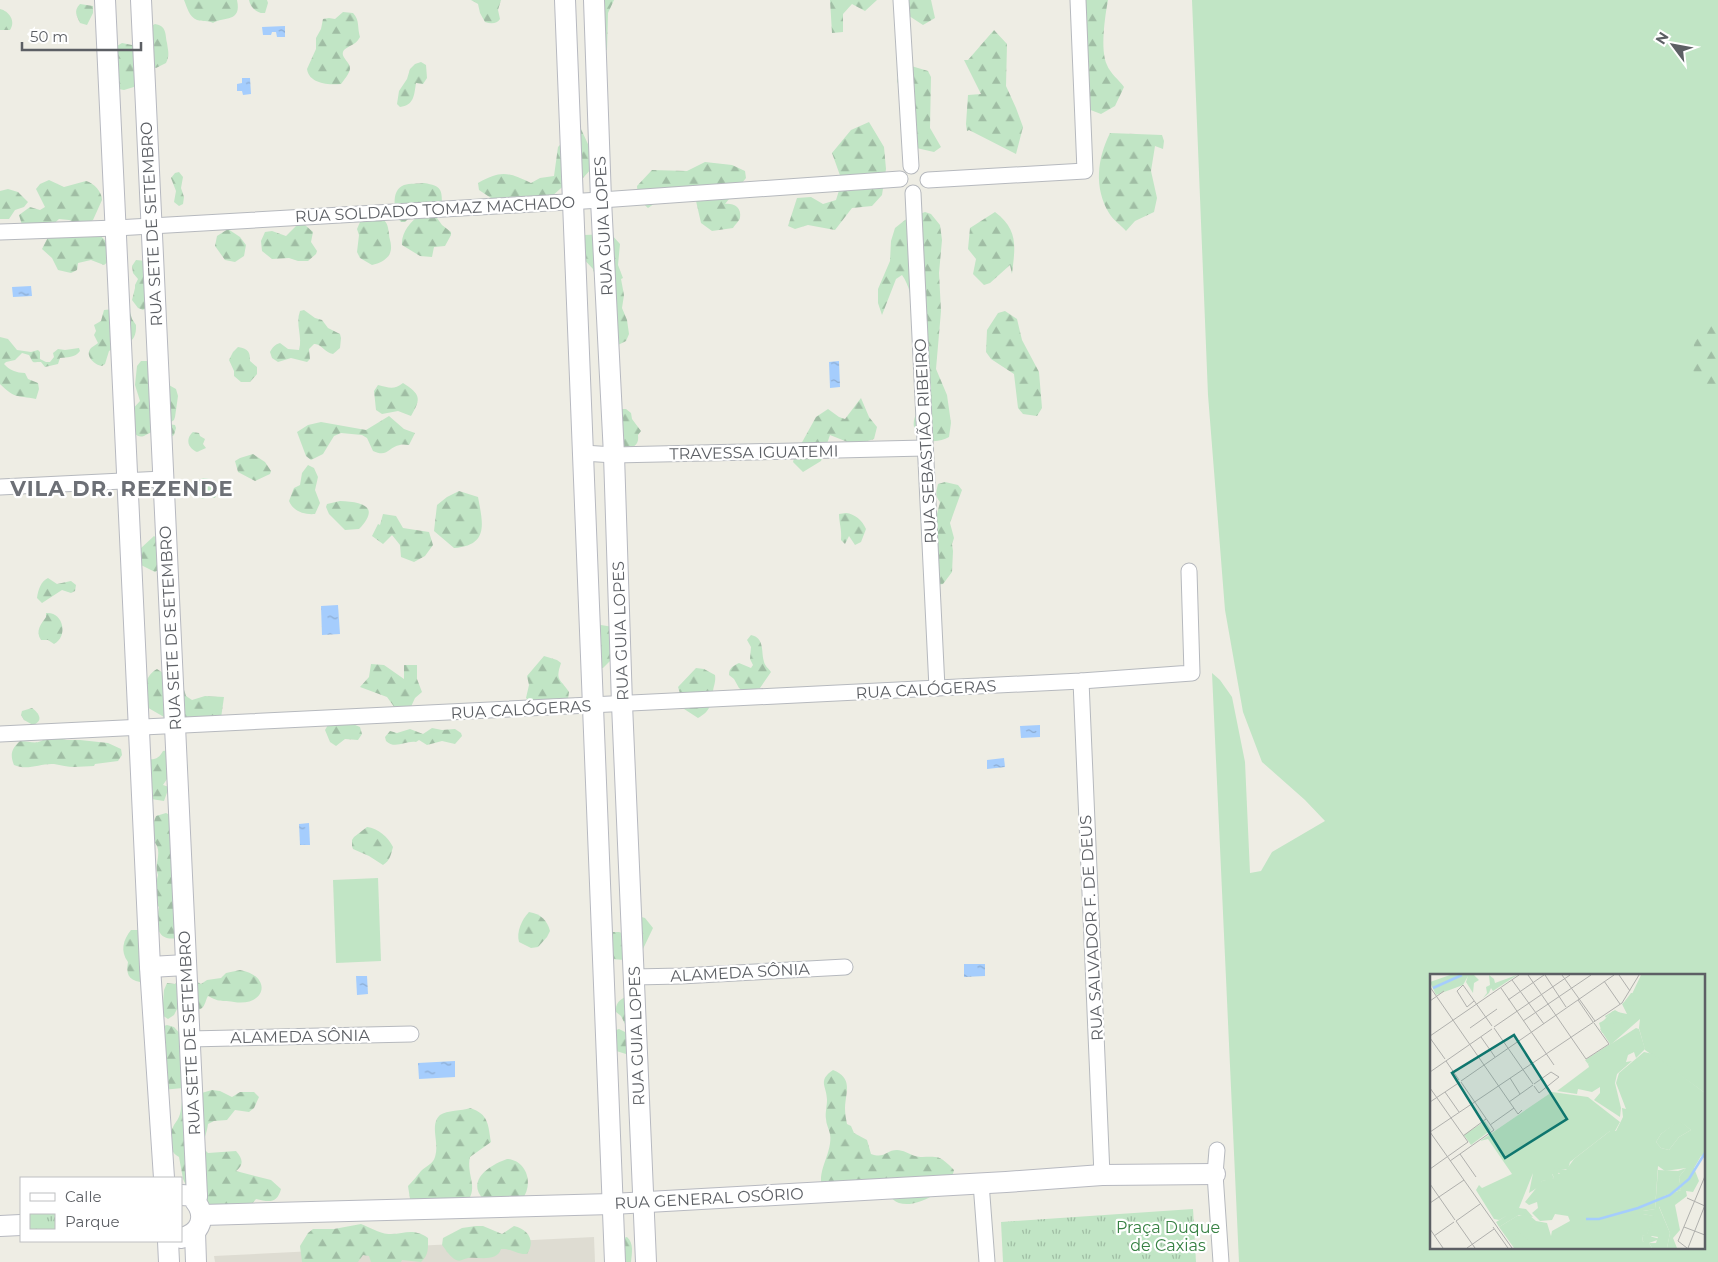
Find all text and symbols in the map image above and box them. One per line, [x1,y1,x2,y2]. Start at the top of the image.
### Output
scale bar [22,20,141,52]
north arrow [1648,20,1698,70]
text: 50 m [30,27,68,46]
text: N [1651,29,1673,48]
street label: RUA SETE DE SETEMBRO [137,121,166,327]
street label: RUA GUIA LOPES [590,156,617,296]
street label: RUA SOLDADO TOMAZ MACHADO [294,193,576,226]
street label: RUA SEBASTIÃO RIBEIRO [911,338,940,544]
street label: TRAVESSA IGUATEMI [669,442,839,463]
district label: VILA DR. REZENDE [9,476,234,501]
street label: RUA SETE DE SETEMBRO [156,525,185,731]
street label: RUA GUIA LOPES [609,561,632,701]
street label: RUA CALÓGERAS [855,676,997,703]
street label: RUA CALÓGERAS [450,696,592,723]
street label: RUA SALVADOR F. DE DEUS [1076,814,1107,1041]
street label: RUA SETE DE SETEMBRO [175,930,204,1136]
street label: ALAMEDA SÔNIA [670,959,811,986]
street label: RUA GUIA LOPES [625,966,648,1106]
inset map [1430,974,1706,1250]
street label: ALAMEDA SÔNIA [230,1026,371,1047]
legend [20,1177,182,1242]
street label: RUA GENERAL OSÓRIO [614,1184,804,1213]
text: Calle [65,1187,102,1206]
text: Parque [65,1212,120,1231]
park label: Praça Duque de Caxias [1116,1218,1220,1255]

